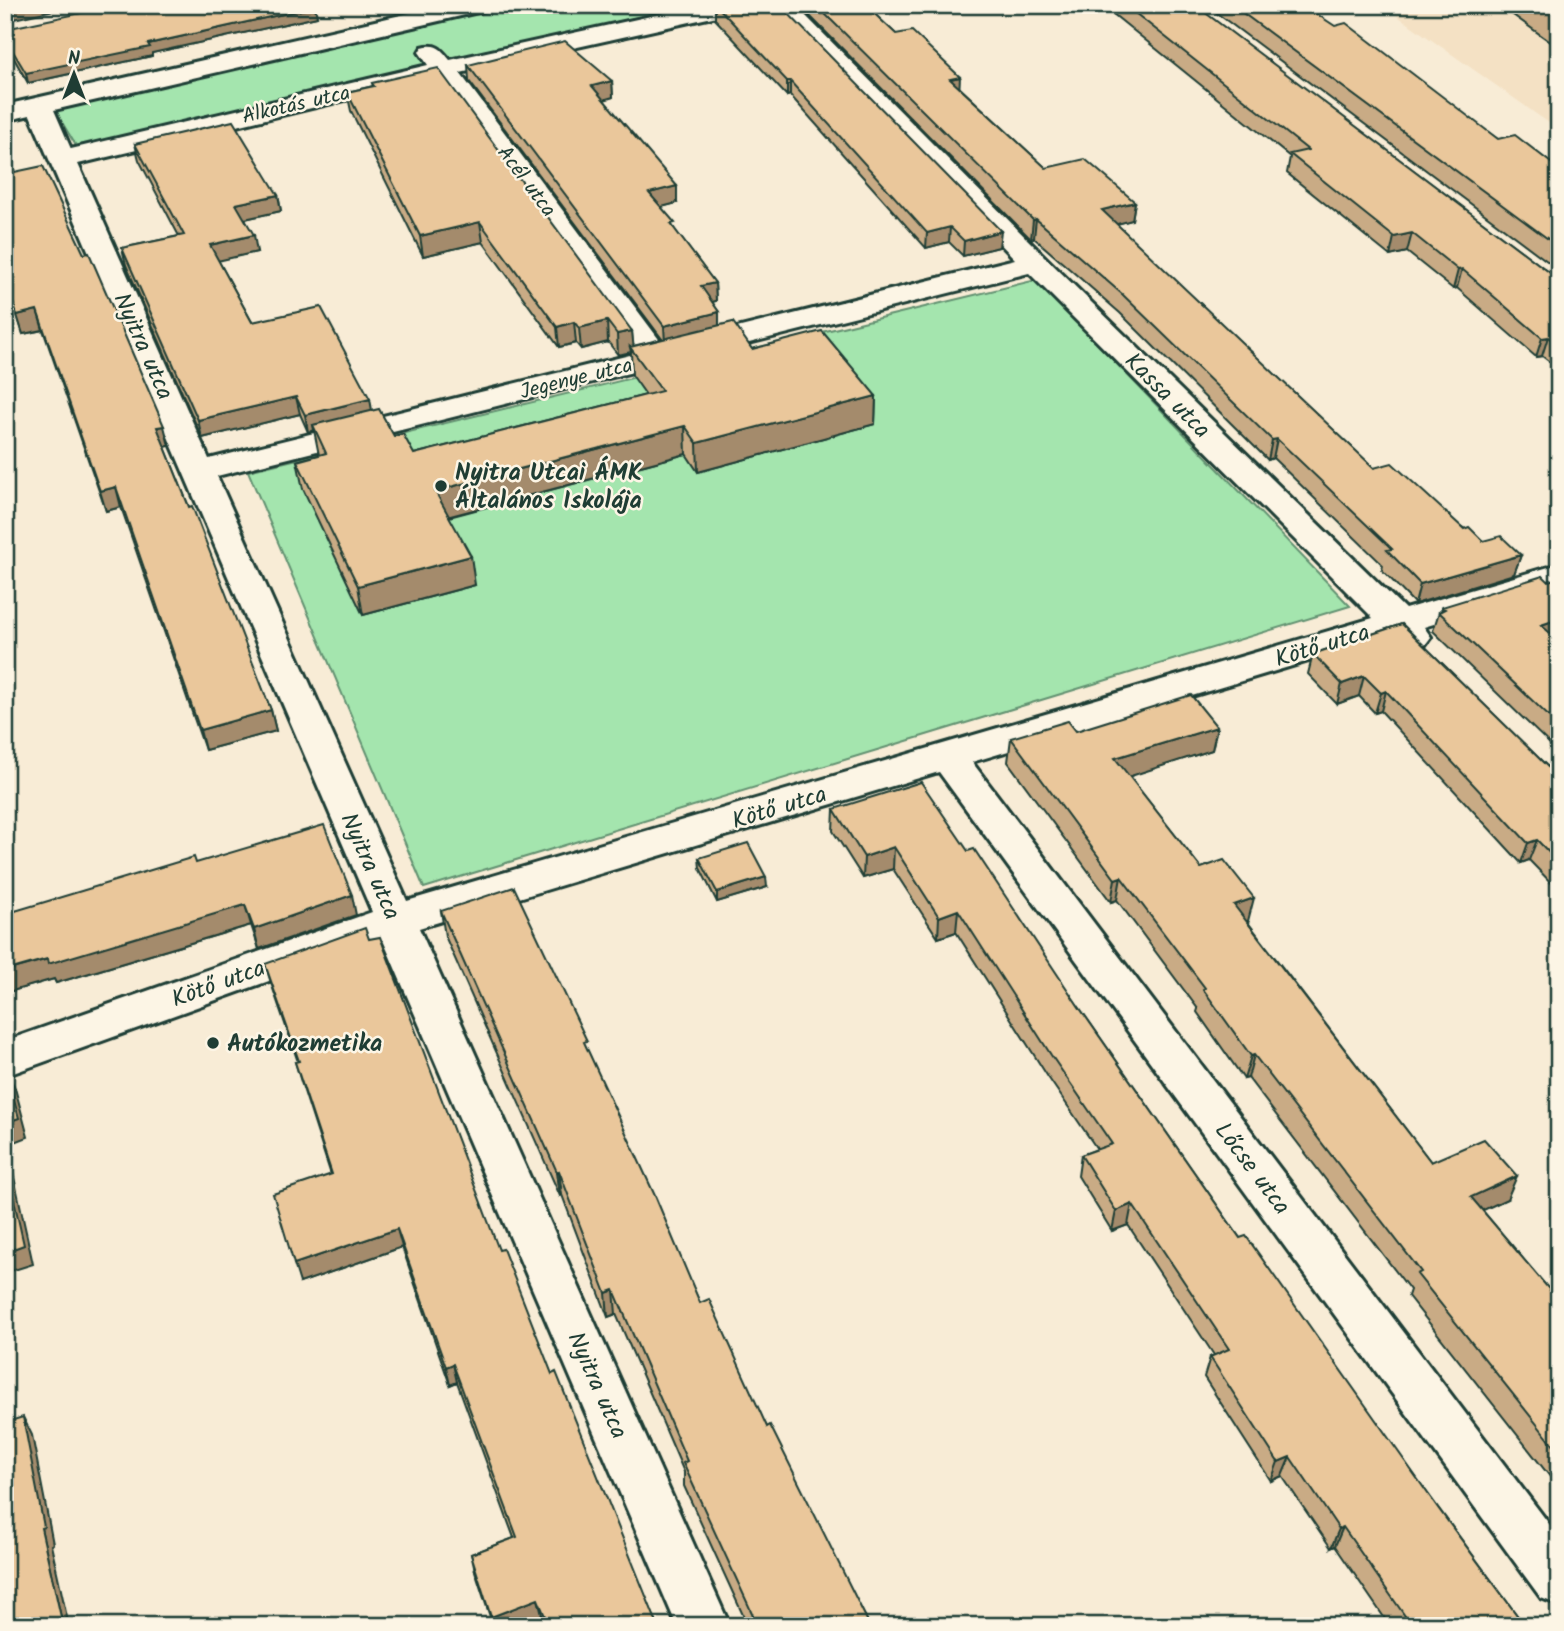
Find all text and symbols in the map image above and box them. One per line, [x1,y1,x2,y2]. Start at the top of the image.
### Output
north arrow [38,38,108,108]
text: N [68,44,80,74]
street label: Alkotás utca [239,77,354,134]
street label: Acél utca [488,139,564,225]
street label: Nyitra utca [102,287,184,407]
street label: Kassa utca [1114,344,1219,449]
street label: Jegenye utca [517,350,636,409]
place label: Nyitra Utcai ÁMK Általános Iskolája [455,454,642,521]
marker: Nyitra Utcai ÁMK Általános Iskolája [433,478,449,494]
street label: Kötő utca [1270,614,1375,679]
street label: Kötő utca [727,776,832,841]
street label: Nyitra utca [329,807,411,927]
street label: Kötő utca [166,949,271,1019]
place label: Autókozmetika [227,1025,382,1064]
marker: Autókozmetika [205,1035,221,1051]
street label: Lőcse utca [1204,1114,1300,1224]
street label: Nyitra utca [556,1326,638,1446]

